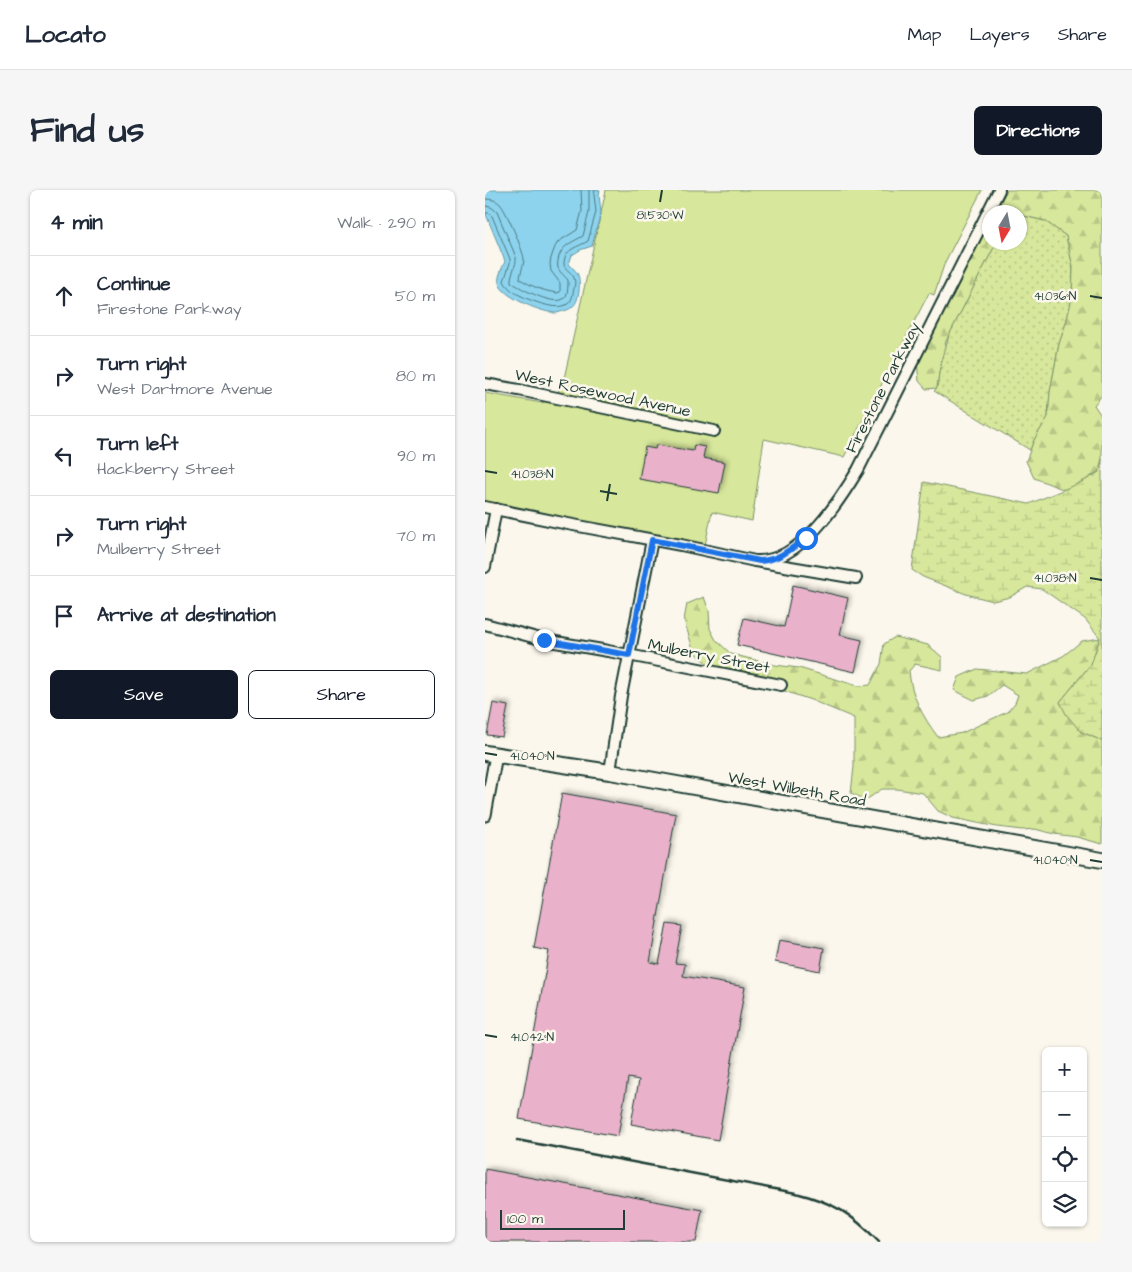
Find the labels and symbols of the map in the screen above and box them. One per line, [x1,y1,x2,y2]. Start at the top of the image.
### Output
north arrow [982,205,1027,250]
text: 81.530°W [636,207,684,224]
text: 41.036°N [1034,288,1077,305]
street label: Firestone Parkway [840,318,926,457]
street label: West Rosewood Avenue [513,364,693,422]
text: 41.038°N [510,466,554,483]
route start [795,527,818,550]
text: 41.038°N [1033,570,1077,587]
route end [533,629,556,652]
street label: Mulberry Street [646,633,772,680]
text: 41.040°N [510,748,555,765]
street label: West Wilbeth Road [726,766,868,812]
text: 41.040°N [1033,852,1078,869]
text: 41.042°N [510,1029,555,1046]
scale bar [500,1207,625,1230]

